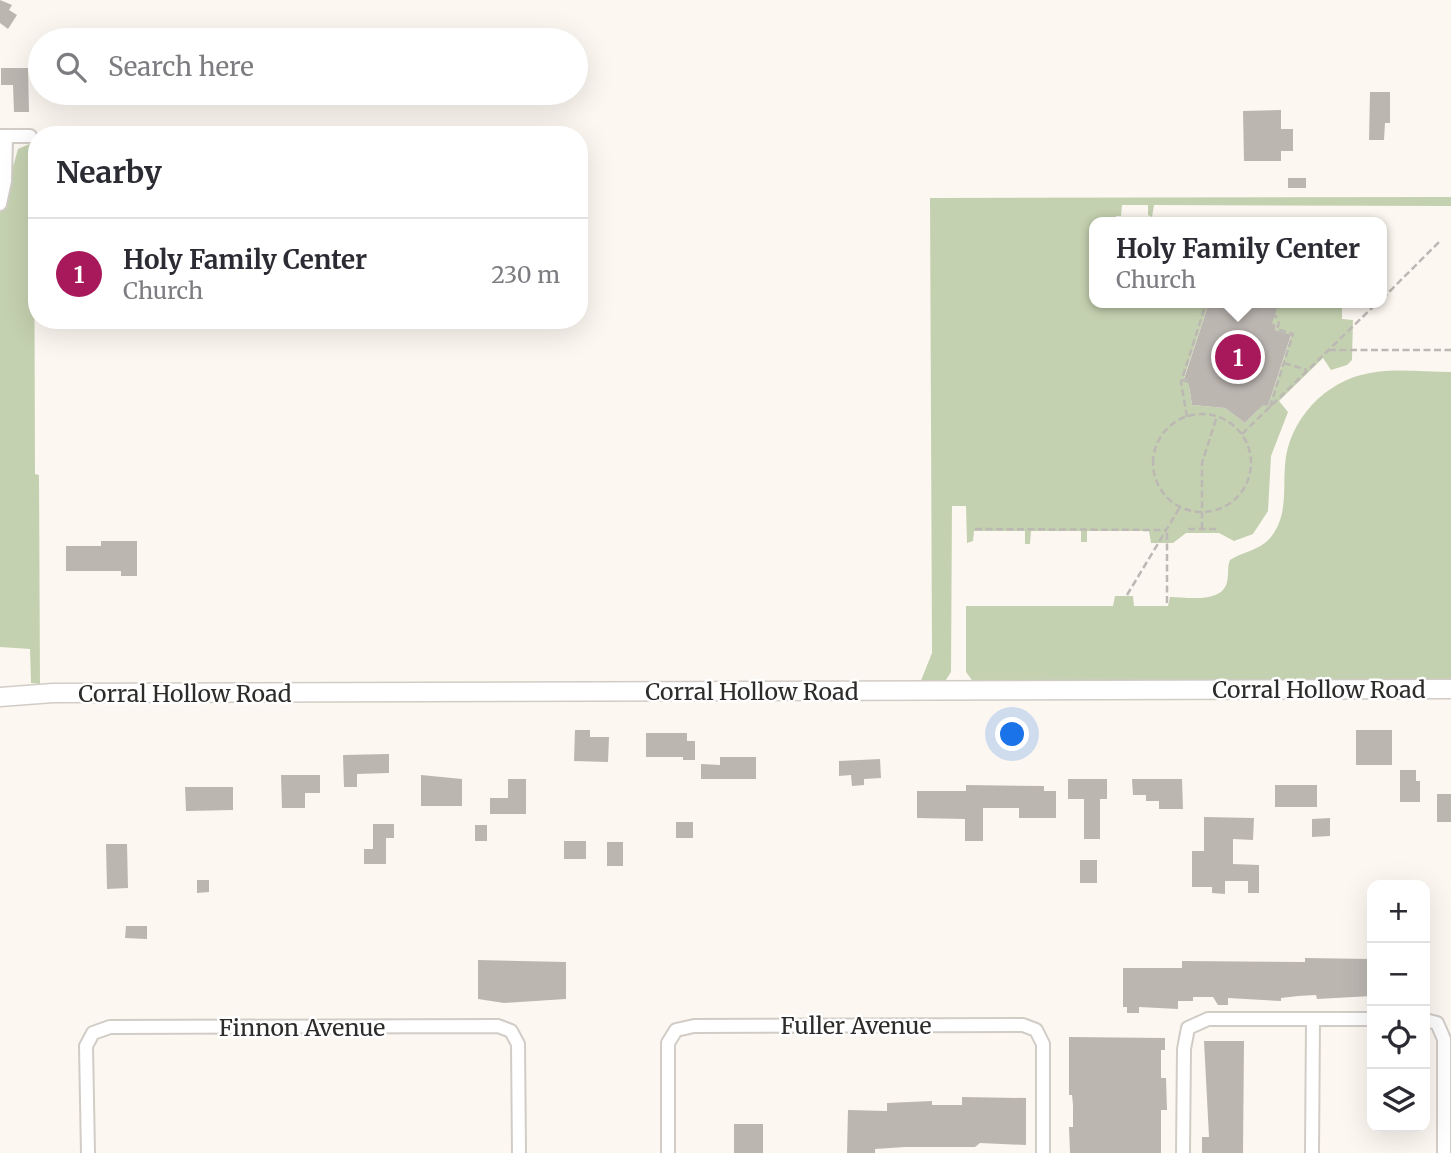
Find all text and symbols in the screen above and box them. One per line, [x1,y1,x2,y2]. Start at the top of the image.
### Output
search box [28,28,588,105]
icon: search [52,48,90,86]
text: Search here [108,50,254,83]
text: Nearby [56,153,162,191]
popup [1089,217,1387,308]
text: Holy Family Center [1116,232,1360,265]
text: Holy Family Center [123,243,367,276]
text: 1 [74,260,84,289]
text: 230 m [491,260,560,289]
text: Church [1116,265,1196,294]
text: Church [123,276,203,305]
pin: 1 [1215,331,1261,383]
street label: Corral Hollow Road [1212,675,1426,704]
street label: Corral Hollow Road [645,677,859,706]
street label: Corral Hollow Road [78,679,292,708]
your location [995,717,1029,751]
map controls [1367,880,1430,1132]
button: + [1367,880,1430,943]
button: − [1367,943,1430,1006]
button: locate [1367,1006,1430,1069]
street label: Fuller Avenue [781,1011,931,1040]
street label: Finnon Avenue [219,1013,385,1042]
button: layers [1367,1069,1430,1132]

